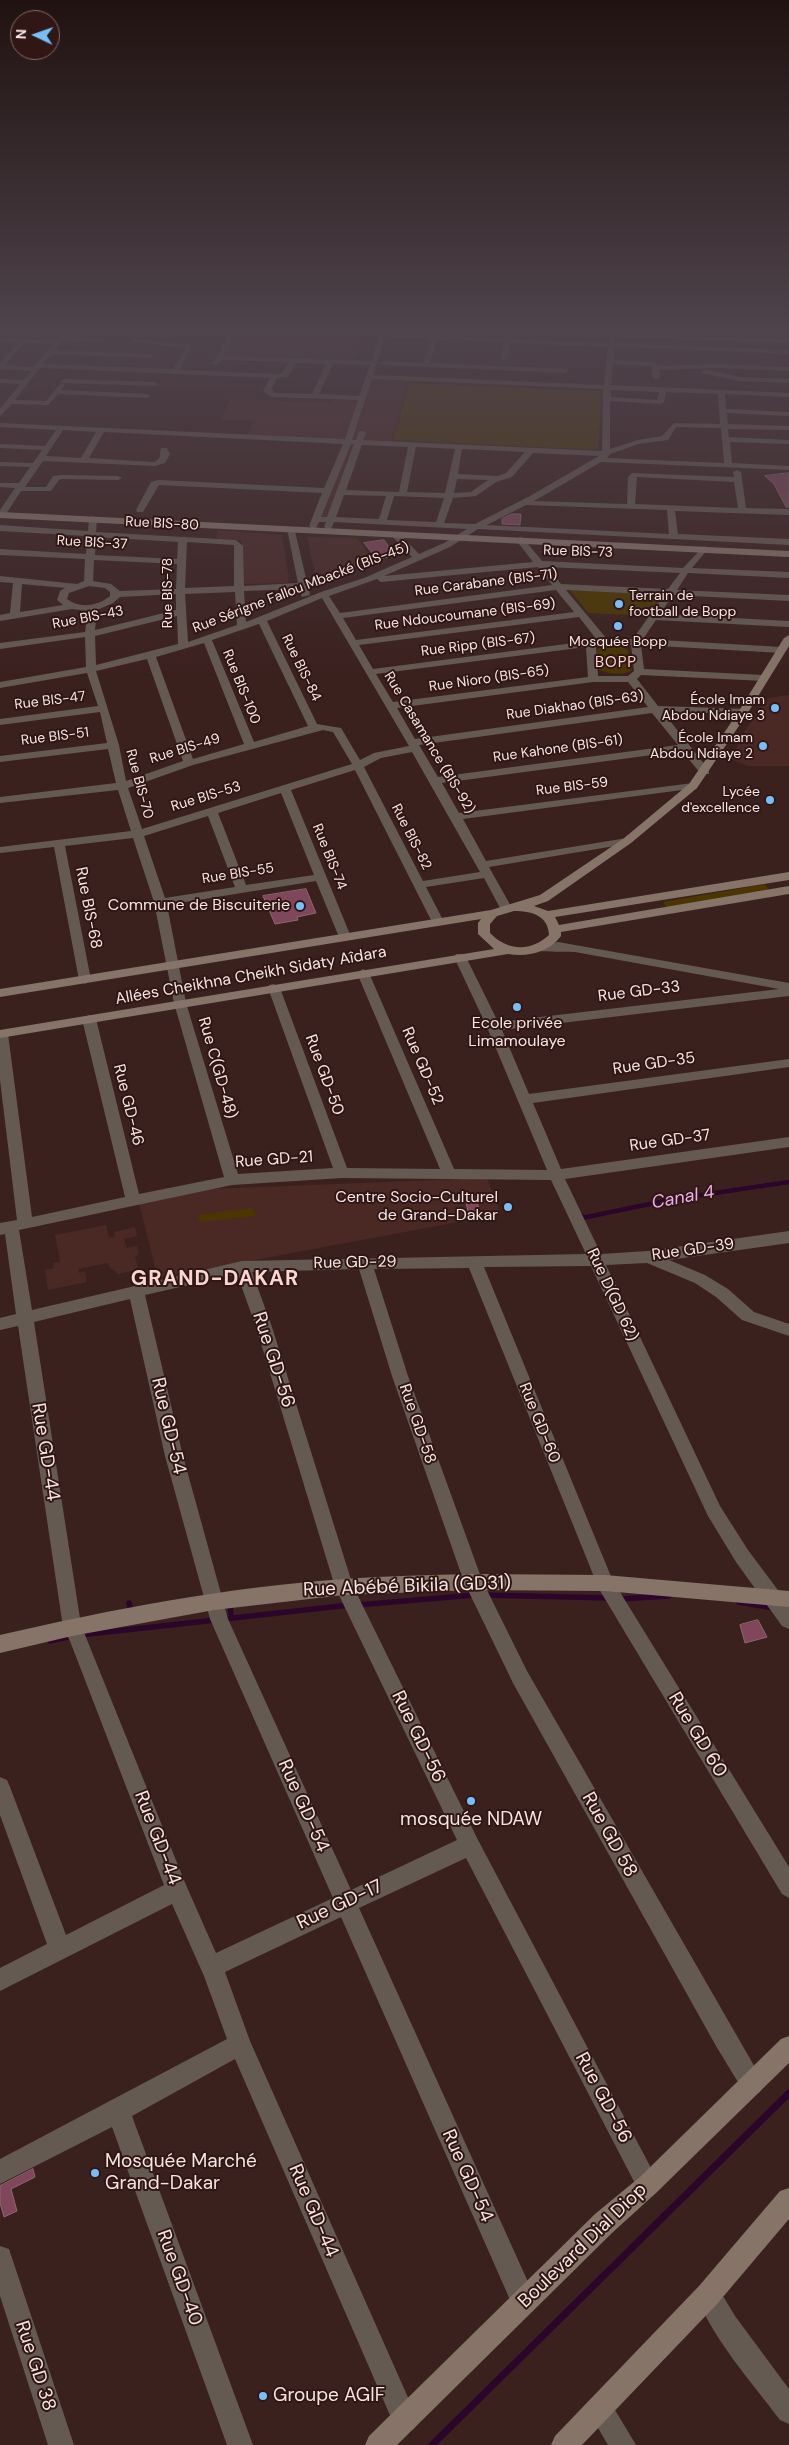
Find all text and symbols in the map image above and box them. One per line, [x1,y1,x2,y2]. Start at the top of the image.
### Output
north arrow [10,10,60,60]
text: N [12,29,30,40]
street label: Rue BIS-80 [125,514,199,534]
street label: Rue BIS-37 [56,533,128,553]
street label: Rue Sérigne Fallou Mbacké (BIS-45) [190,539,412,637]
street label: Rue BIS-73 [543,542,613,562]
street label: Rue BIS-78 [160,558,176,628]
street label: Rue Carabane (BIS-71) [414,566,558,600]
place label: Terrain de football de Bopp [629,588,736,620]
street label: Rue Ndoucoumane (BIS-69) [374,596,556,634]
marker: Terrain de football de Bopp [613,598,625,610]
street label: Rue BIS-43 [51,603,125,633]
marker: Mosquée Bopp [612,620,624,632]
street label: Rue Ripp (BIS-67) [420,630,536,660]
street label: Rue BIS-84 [278,632,324,704]
place label: Mosquée Bopp [569,634,667,650]
street label: Rue BIS-100 [218,647,264,727]
district label: BOPP [594,654,638,672]
street label: Rue Nioro (BIS-65) [428,662,550,696]
street label: Rue Casamance (BIS-92) [380,669,478,817]
street label: Rue BIS-47 [14,688,86,714]
street label: Rue Diakhao (BIS-63) [505,688,645,724]
place label: École Imam Abdou Ndiaye 3 [662,692,765,724]
marker: École Imam Abdou Ndiaye 3 [769,702,781,714]
street label: Rue BIS-51 [20,724,90,750]
street label: Rue BIS-49 [148,730,222,768]
place label: École Imam Abdou Ndiaye 2 [650,730,753,762]
street label: Rue Kahone (BIS-61) [492,732,624,766]
marker: École Imam Abdou Ndiaye 2 [757,740,769,752]
street label: Rue BIS-70 [122,747,156,821]
street label: Rue BIS-59 [535,774,609,800]
street label: Rue BIS-53 [169,778,243,816]
place label: Lycée d'excellence [681,784,760,816]
marker: Lycée d'excellence [764,794,776,806]
street label: Rue BIS-82 [387,801,435,873]
street label: Rue BIS-74 [308,822,350,892]
street label: Rue BIS-55 [201,860,275,888]
street label: Rue BIS-68 [71,865,105,951]
place label: Commune de Biscuiterie [108,896,290,916]
marker: Commune de Biscuiterie [294,900,306,912]
street label: Allées Cheikhna Cheikh Sidaty Aîdara [114,943,388,1009]
street label: Rue GD-33 [597,977,681,1007]
marker: Ecole privée Limamoulaye [511,1001,523,1013]
place label: Ecole privée Limamoulaye [468,1014,566,1052]
street label: Rue C(GD-48) [193,1015,241,1121]
street label: Rue GD-52 [397,1024,447,1108]
street label: Rue GD-50 [301,1032,347,1118]
street label: Rue GD-35 [612,1049,696,1079]
street label: Rue GD-46 [109,1062,147,1148]
street label: Rue GD-37 [628,1126,712,1156]
street label: Rue GD-21 [234,1148,314,1172]
water label: Canal 4 [650,1182,716,1214]
place label: Centre Socio-Culturel de Grand-Dakar [335,1188,498,1226]
marker: Centre Socio-Culturel de Grand-Dakar [502,1201,514,1213]
street label: Rue GD-39 [651,1235,735,1265]
street label: Rue D(GD 62) [582,1246,642,1344]
street label: Rue GD-29 [313,1253,397,1273]
district label: GRAND-DAKAR [129,1266,301,1292]
street label: Rue GD-56 [247,1309,299,1411]
street label: Rue GD-54 [146,1375,190,1477]
street label: Rue GD-60 [514,1380,564,1466]
street label: Rue GD-58 [394,1381,440,1467]
street label: Rue GD-44 [26,1401,64,1503]
street label: Rue Abébé Bikila (GD31) [303,1572,511,1602]
street label: Rue GD-56 [386,1687,450,1787]
street label: Rue GD 60 [663,1688,731,1782]
street label: Rue GD-54 [272,1756,334,1856]
street label: Rue GD-44 [129,1788,185,1888]
street label: Rue GD 58 [576,1789,642,1881]
marker: mosquée NDAW [465,1795,477,1807]
place label: mosquée NDAW [400,1809,542,1831]
street label: Rue GD-17 [294,1875,386,1935]
street label: Rue GD-56 [570,2049,636,2147]
street label: Rue GD-54 [436,2126,498,2226]
place label: Mosquée Marché Grand-Dakar [105,2151,257,2195]
street label: Rue GD-44 [283,2161,343,2261]
marker: Mosquée Marché Grand-Dakar [89,2167,101,2179]
street label: Boulevard Dial Diop [514,2179,652,2313]
street label: Rue GD-40 [151,2227,207,2329]
street label: Rue GD 38 [10,2318,60,2414]
place label: Groupe AGIF [273,2385,385,2407]
marker: Groupe AGIF [257,2390,269,2402]

